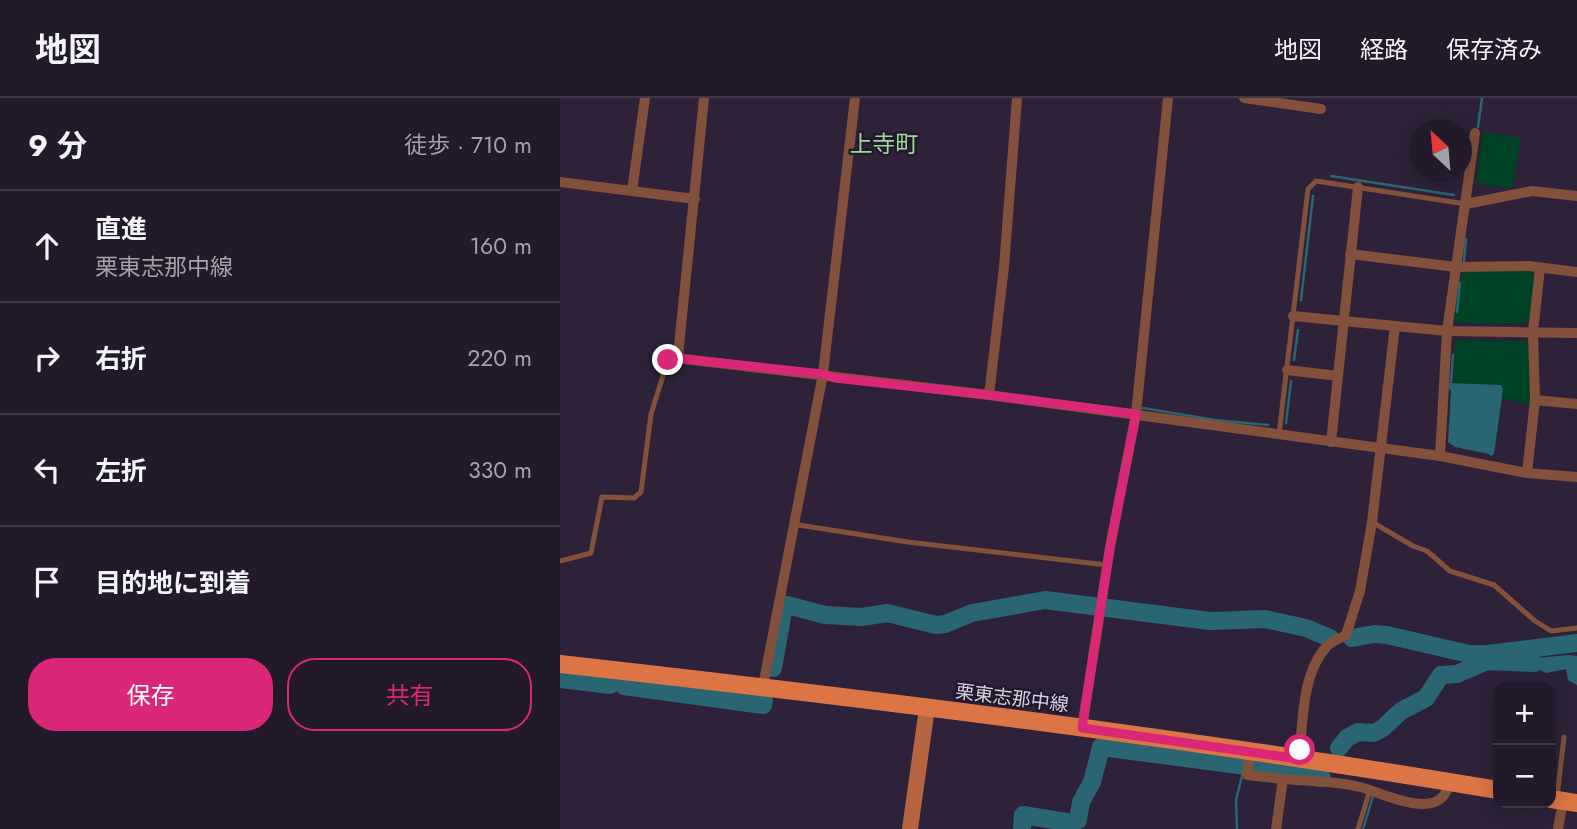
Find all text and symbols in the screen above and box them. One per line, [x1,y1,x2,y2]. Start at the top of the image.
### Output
text: 地図 [35,26,101,73]
text: 地図 [1274,32,1322,67]
text: 経路 [1360,32,1408,67]
text: 保存済み [1446,32,1542,67]
north arrow [1409,119,1472,182]
text: 9 分 [28,124,87,167]
district label: 上寺町 [850,127,919,161]
text: 徒歩 · 710 m [404,128,532,162]
text: 直進 [95,210,147,248]
icon: ahead [28,227,66,265]
text: 160 m [470,229,532,263]
text: 栗東志那中線 [95,250,233,284]
icon: right [28,339,66,377]
text: 右折 [95,340,147,378]
text: 220 m [467,341,532,375]
route end [652,344,683,375]
icon: left [28,451,66,489]
text: 左折 [95,452,147,490]
text: 330 m [468,453,532,487]
icon: arrive [28,563,66,601]
text: 目的地に到着 [95,564,251,602]
button: 保存 [28,658,273,731]
button: 共有 [287,658,532,731]
street label: 栗東志那中線 [954,678,1070,718]
map controls [1493,682,1556,808]
button: + [1493,682,1556,745]
route start [1284,734,1315,765]
button: − [1493,745,1556,808]

